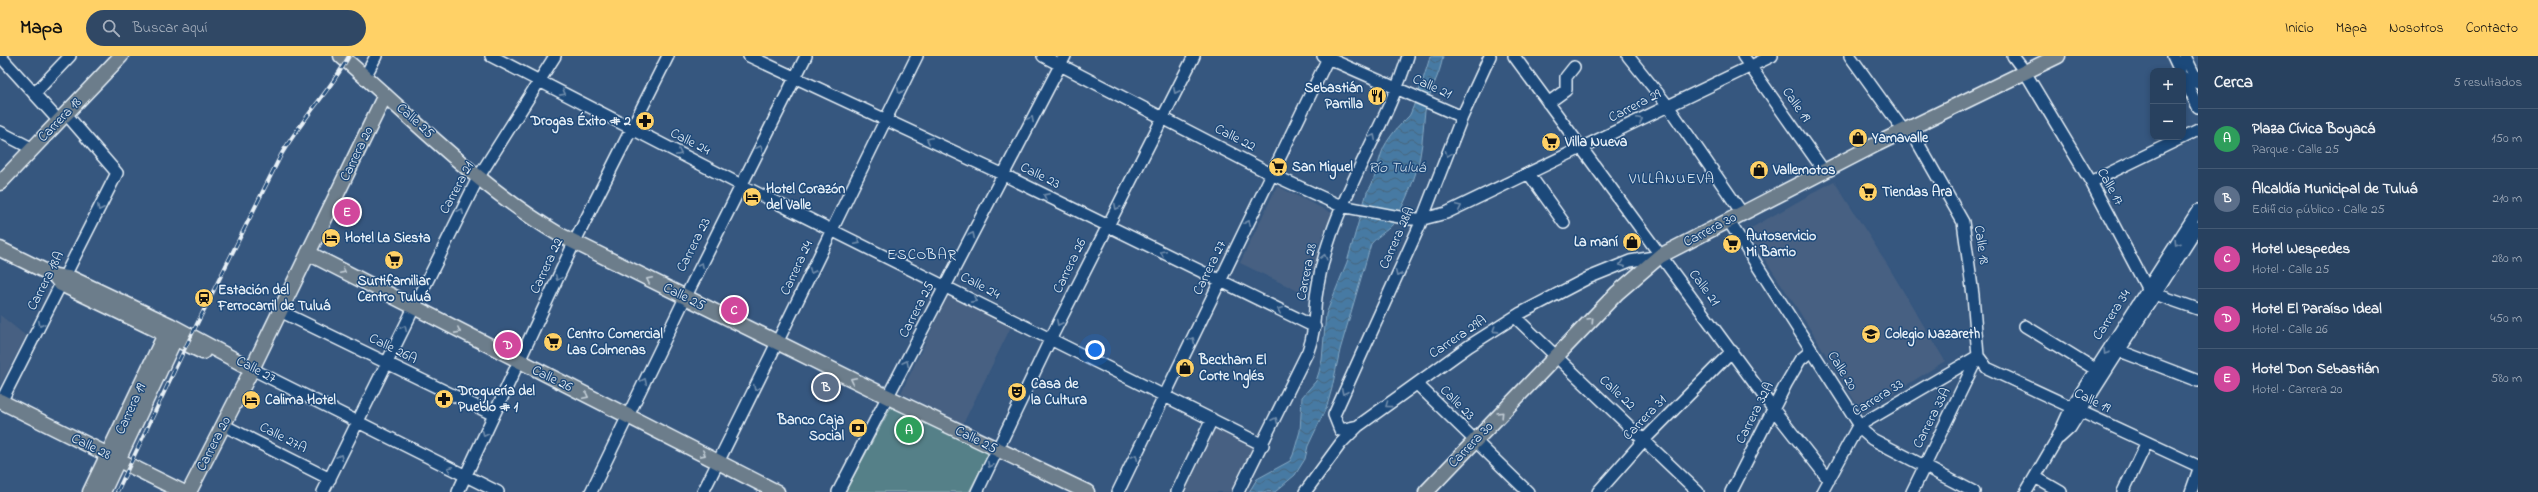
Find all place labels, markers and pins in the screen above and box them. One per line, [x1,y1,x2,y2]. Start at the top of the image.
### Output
place label: Sebastián Parrilla [1304,78,1363,115]
restaurant icon: Sebastián Parrilla [1366,85,1388,107]
pharmacy icon: Drogas Éxito # 2 [634,110,656,132]
place label: Drogas Éxito # 2 [530,111,631,134]
shop icon: Yamavalle [1847,127,1869,149]
place label: Yamavalle [1871,128,1929,149]
supermarket icon: Villa Nueva [1540,131,1562,153]
place label: Villa Nueva [1564,132,1628,153]
supermarket icon: San Miguel [1267,156,1289,178]
place label: San Miguel [1292,157,1354,180]
shop icon: Vallemotos [1748,159,1770,181]
place label: Vallemotos [1772,160,1835,181]
place label: Hotel Corazón del Valle [766,179,845,216]
supermarket icon: Tiendas Ara [1857,181,1879,203]
place label: Tiendas Ara [1882,182,1953,203]
hotel icon: Hotel Corazón del Valle [741,186,763,208]
pin: E [334,197,360,227]
place label: Autoservicio Mi Barrio [1746,226,1816,263]
hotel icon: Hotel La Siesta [320,227,342,249]
place label: Hotel La Siesta [345,228,431,249]
shop icon: La maní [1621,231,1643,253]
place label: La maní [1574,232,1618,253]
supermarket icon: Autoservicio Mi Barrio [1721,233,1743,255]
supermarket icon: Surtifamiliar Centro Tuluá [383,249,405,271]
place label: Surtifamiliar Centro Tuluá [357,271,432,308]
place label: Estación del Ferrocarril de Tuluá [217,280,331,317]
station icon: Estación del Ferrocarril de Tuluá [193,287,215,309]
pin: C [721,295,747,325]
school or university icon: Colegio Nazareth [1860,323,1882,345]
place label: Centro Comercial Las Colmenas [567,324,663,361]
place label: Colegio Nazareth [1885,324,1981,347]
pin: D [495,330,521,360]
supermarket icon: Centro Comercial Las Colmenas [542,331,564,353]
place label: Beckham El Corte Inglés [1198,350,1267,389]
shop icon: Beckham El Corte Inglés [1174,357,1196,379]
pin: B [813,372,839,402]
place label: Casa de la Cultura [1031,374,1087,411]
place label: Droguería del Pueblo # 1 [457,381,535,418]
theatre icon: Casa de la Cultura [1006,381,1028,403]
pharmacy icon: Droguería del Pueblo # 1 [433,388,455,410]
hotel icon: Calima Hotel [240,389,262,411]
place label: Calima Hotel [265,390,336,411]
place label: Banco Caja Social [777,410,845,447]
pin: A [896,415,922,445]
bank icon: Banco Caja Social [847,417,869,439]

